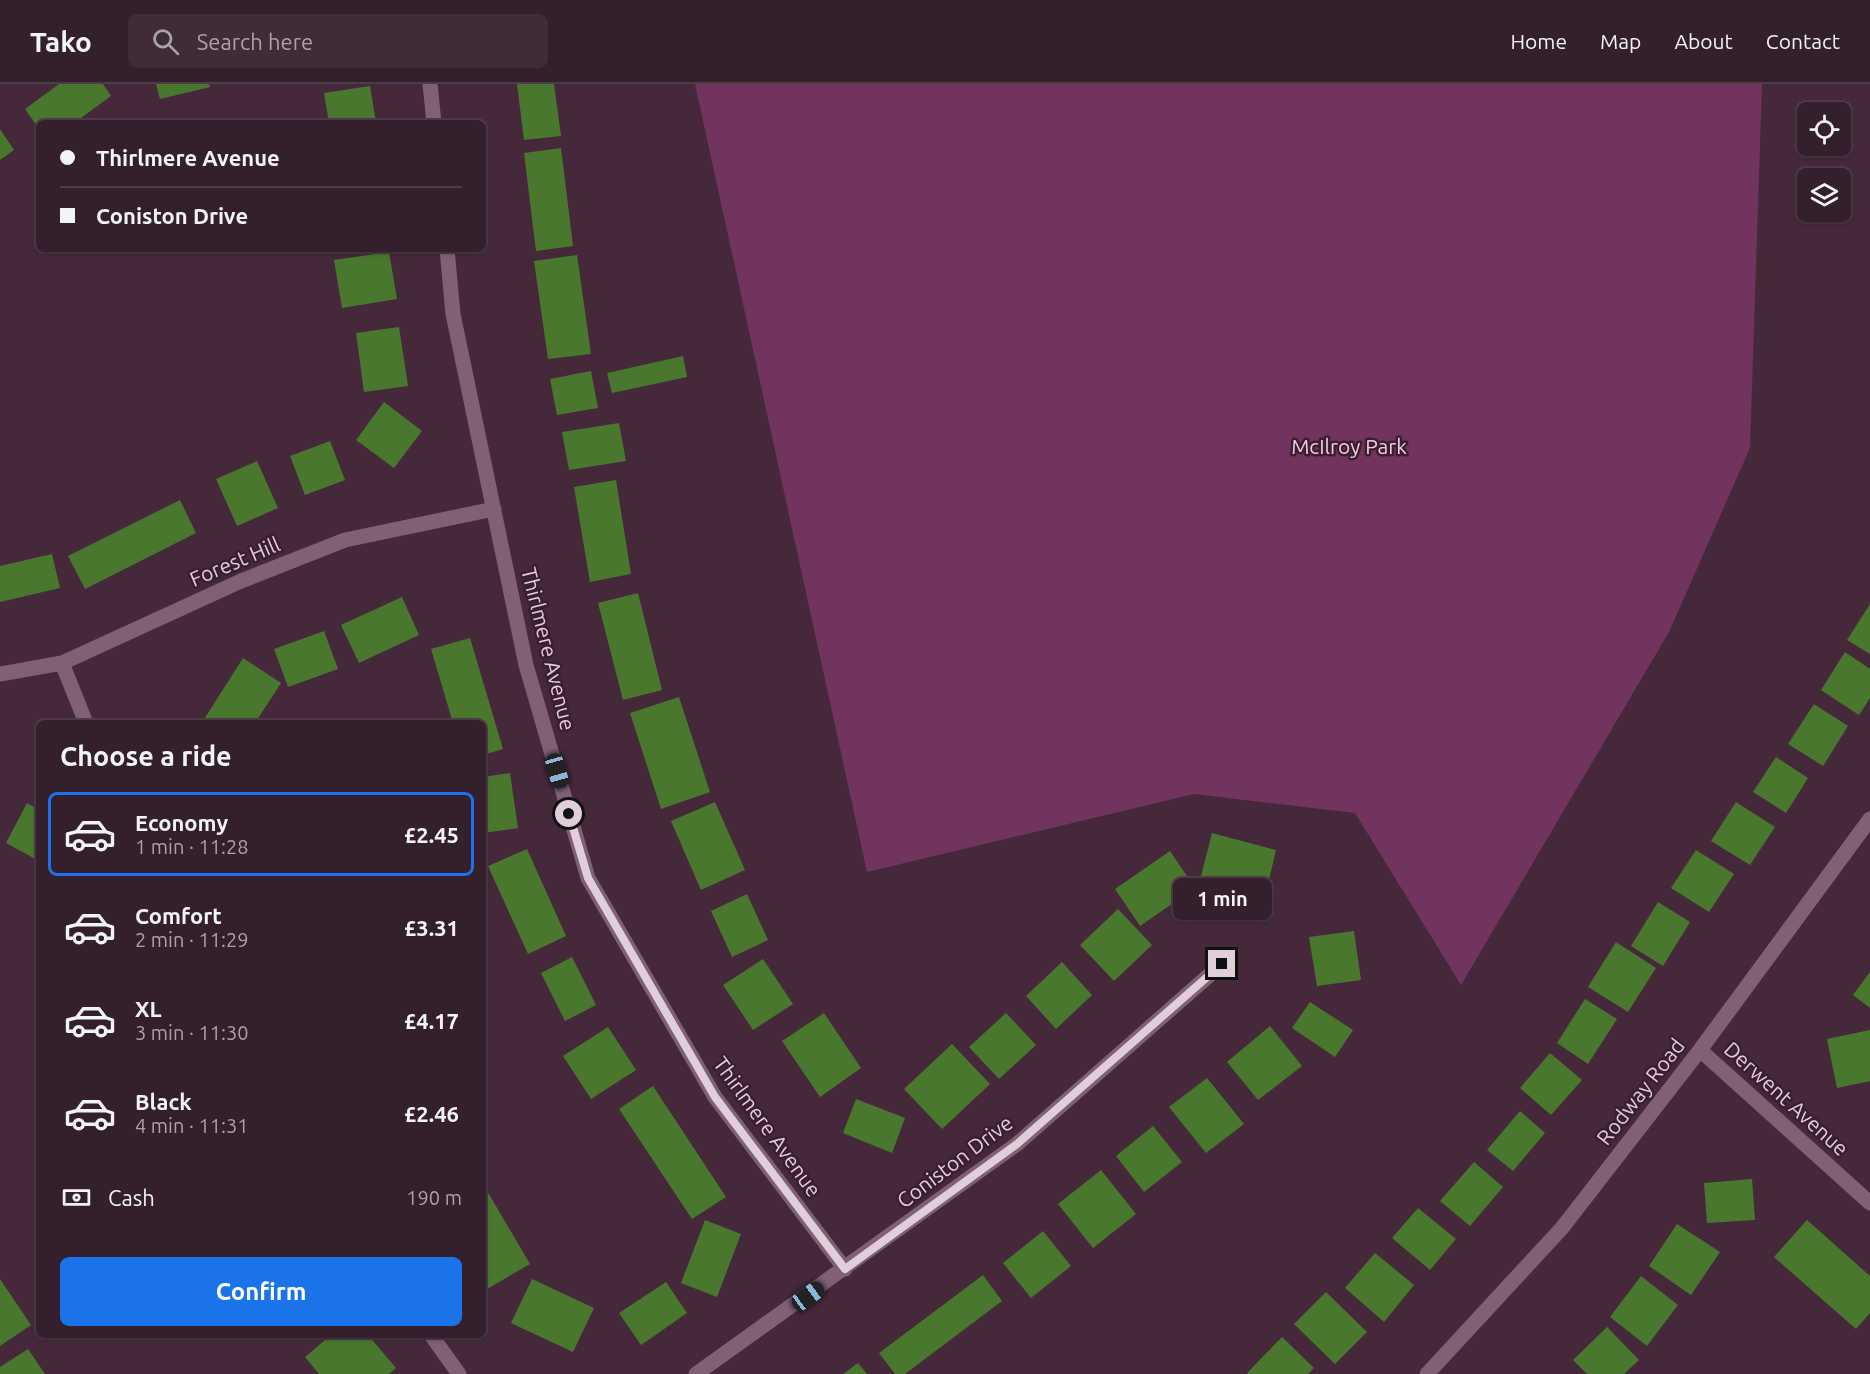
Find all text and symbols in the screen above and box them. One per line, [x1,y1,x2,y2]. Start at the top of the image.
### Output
search box [128,14,548,68]
icon: search [149,25,182,58]
text: Tako [30,26,92,57]
text: Search here [197,29,313,54]
text: Home [1510,29,1567,53]
text: Map [1600,29,1641,53]
text: About [1674,29,1733,53]
text: Contact [1766,29,1840,53]
map controls [1797,102,1851,222]
button: locate [1797,102,1851,156]
text: Thirlmere Avenue [96,145,280,170]
button: layers [1797,168,1851,222]
text: Coniston Drive [96,203,248,228]
park label: McIlroy Park [1291,434,1407,458]
street label: Forest Hill [186,531,283,591]
street label: Thirlmere Avenue [517,565,581,733]
text: Choose a ride [60,741,232,771]
car [543,751,571,791]
route start [555,800,582,827]
icon: car [63,807,117,861]
text: Economy [135,810,228,835]
text: £2.45 [404,822,459,847]
text: 1 min · 11:28 [135,835,249,858]
callout: 1 min [1172,877,1272,919]
text: 1 min [1197,887,1248,910]
icon: car [63,900,117,954]
text: Comfort [135,903,222,928]
text: £3.31 [404,915,459,940]
text: 2 min · 11:29 [135,928,249,951]
route end [1208,950,1235,977]
icon: car [63,993,117,1047]
text: XL [135,996,162,1021]
text: £4.17 [404,1008,459,1033]
text: 3 min · 11:30 [135,1021,249,1044]
street label: Rodway Road [1591,1034,1689,1149]
street label: Derwent Avenue [1720,1036,1854,1160]
street label: Thirlmere Avenue [709,1052,827,1201]
icon: car [63,1086,117,1140]
text: Black [135,1089,192,1114]
text: £2.46 [404,1101,459,1126]
street label: Coniston Drive [892,1110,1017,1212]
text: 4 min · 11:31 [135,1114,249,1137]
icon: cash [60,1181,93,1214]
text: Cash [108,1185,155,1210]
text: 190 m [406,1186,462,1209]
button: Confirm [60,1257,462,1326]
car [788,1278,828,1314]

